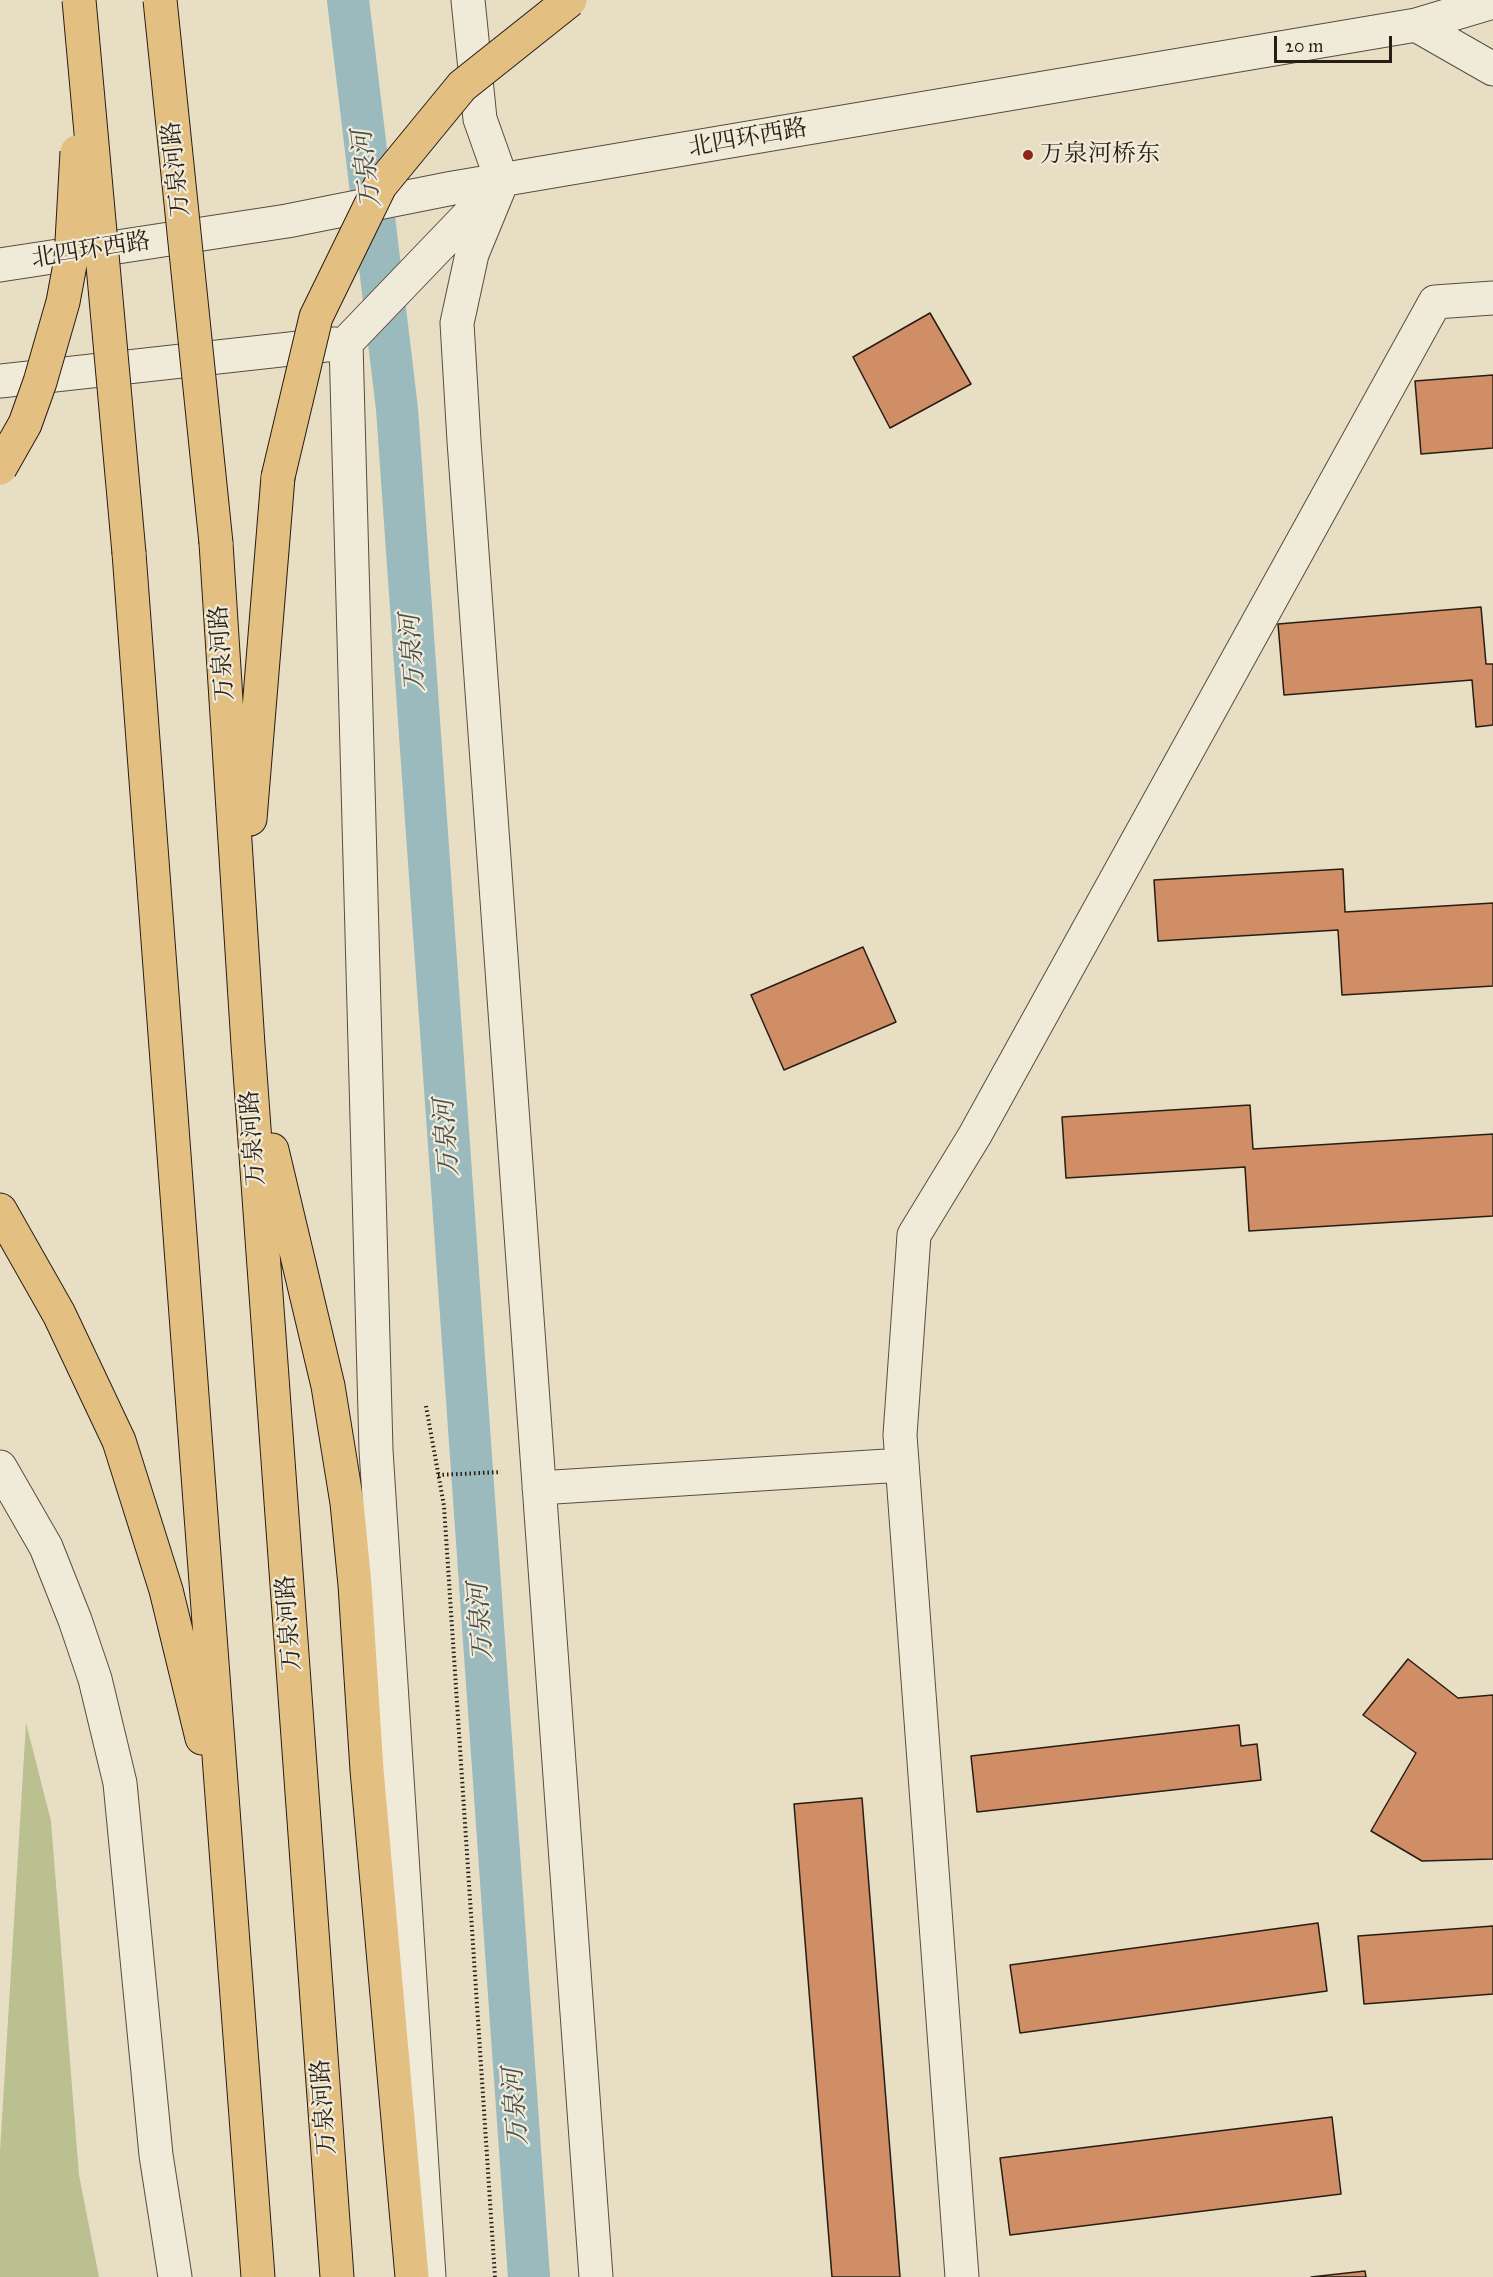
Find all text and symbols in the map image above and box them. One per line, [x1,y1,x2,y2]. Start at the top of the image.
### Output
scale bar [1277,24,1396,62]
text: 20 m [1285,35,1323,57]
street label: 北四环西路 [686,114,810,164]
street label: 万泉河路 [158,120,196,218]
water label: 万泉河 [348,128,388,210]
place label: 万泉河桥东 [1040,141,1160,169]
marker: 万泉河桥东 [1021,148,1035,162]
street label: 北四环西路 [29,227,153,275]
street label: 万泉河路 [205,604,241,702]
water label: 万泉河 [396,613,432,693]
street label: 万泉河路 [236,1089,272,1187]
water label: 万泉河 [430,1098,466,1178]
street label: 万泉河路 [272,1574,308,1672]
water label: 万泉河 [464,1582,500,1662]
street label: 万泉河路 [307,2058,343,2156]
water label: 万泉河 [499,2067,535,2147]

